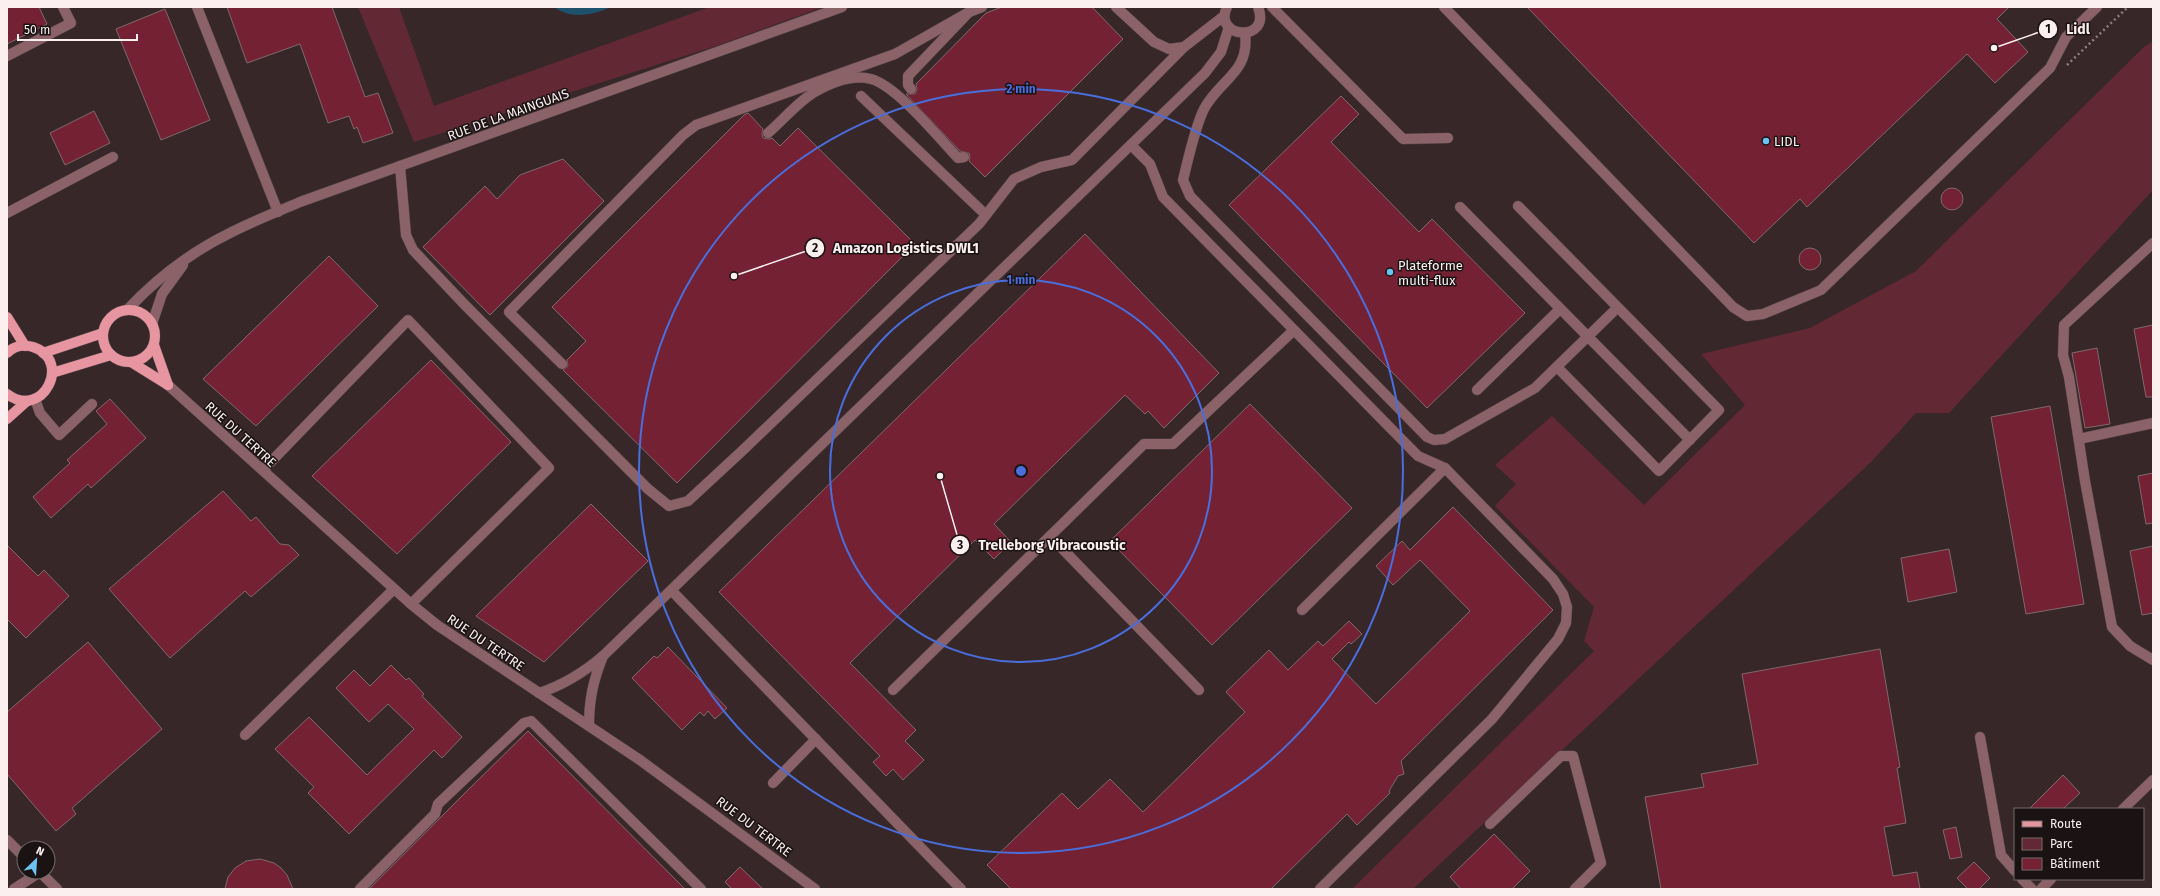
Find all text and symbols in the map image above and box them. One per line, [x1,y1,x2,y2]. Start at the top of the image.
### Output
scale bar [18,16,137,42]
callout: Lidl [2038,16,2098,42]
text: Lidl [2066,21,2091,38]
text: 1 [2045,22,2051,36]
text: 50 m [24,23,50,37]
text: 2 min [1006,82,1036,96]
street label: RUE DE LA MAINGUAIS [445,85,571,143]
place label: LIDL [1774,134,1800,149]
marker: LIDL [1761,136,1771,146]
callout: Amazon Logistics DWL1 [805,235,987,261]
text: Amazon Logistics DWL1 [832,240,979,257]
text: 2 [812,241,818,255]
place label: Plateforme multi-flux [1398,258,1463,288]
marker: Plateforme multi-flux [1385,267,1395,277]
text: 1 min [1007,273,1035,287]
street label: RUE DU TERTRE [202,399,279,470]
centre of rings [1014,464,1028,478]
callout: Trelleborg Vibracoustic [950,532,1134,558]
text: Trelleborg Vibracoustic [978,537,1126,554]
text: 3 [956,538,963,552]
street label: RUE DU TERTRE [444,611,527,674]
street label: RUE DU TERTRE [713,793,794,860]
legend [2014,808,2144,880]
text: Route [2050,817,2082,831]
text: Parc [2050,837,2073,851]
north arrow [16,840,56,880]
text: N [34,844,46,859]
text: Bâtiment [2050,857,2100,871]

